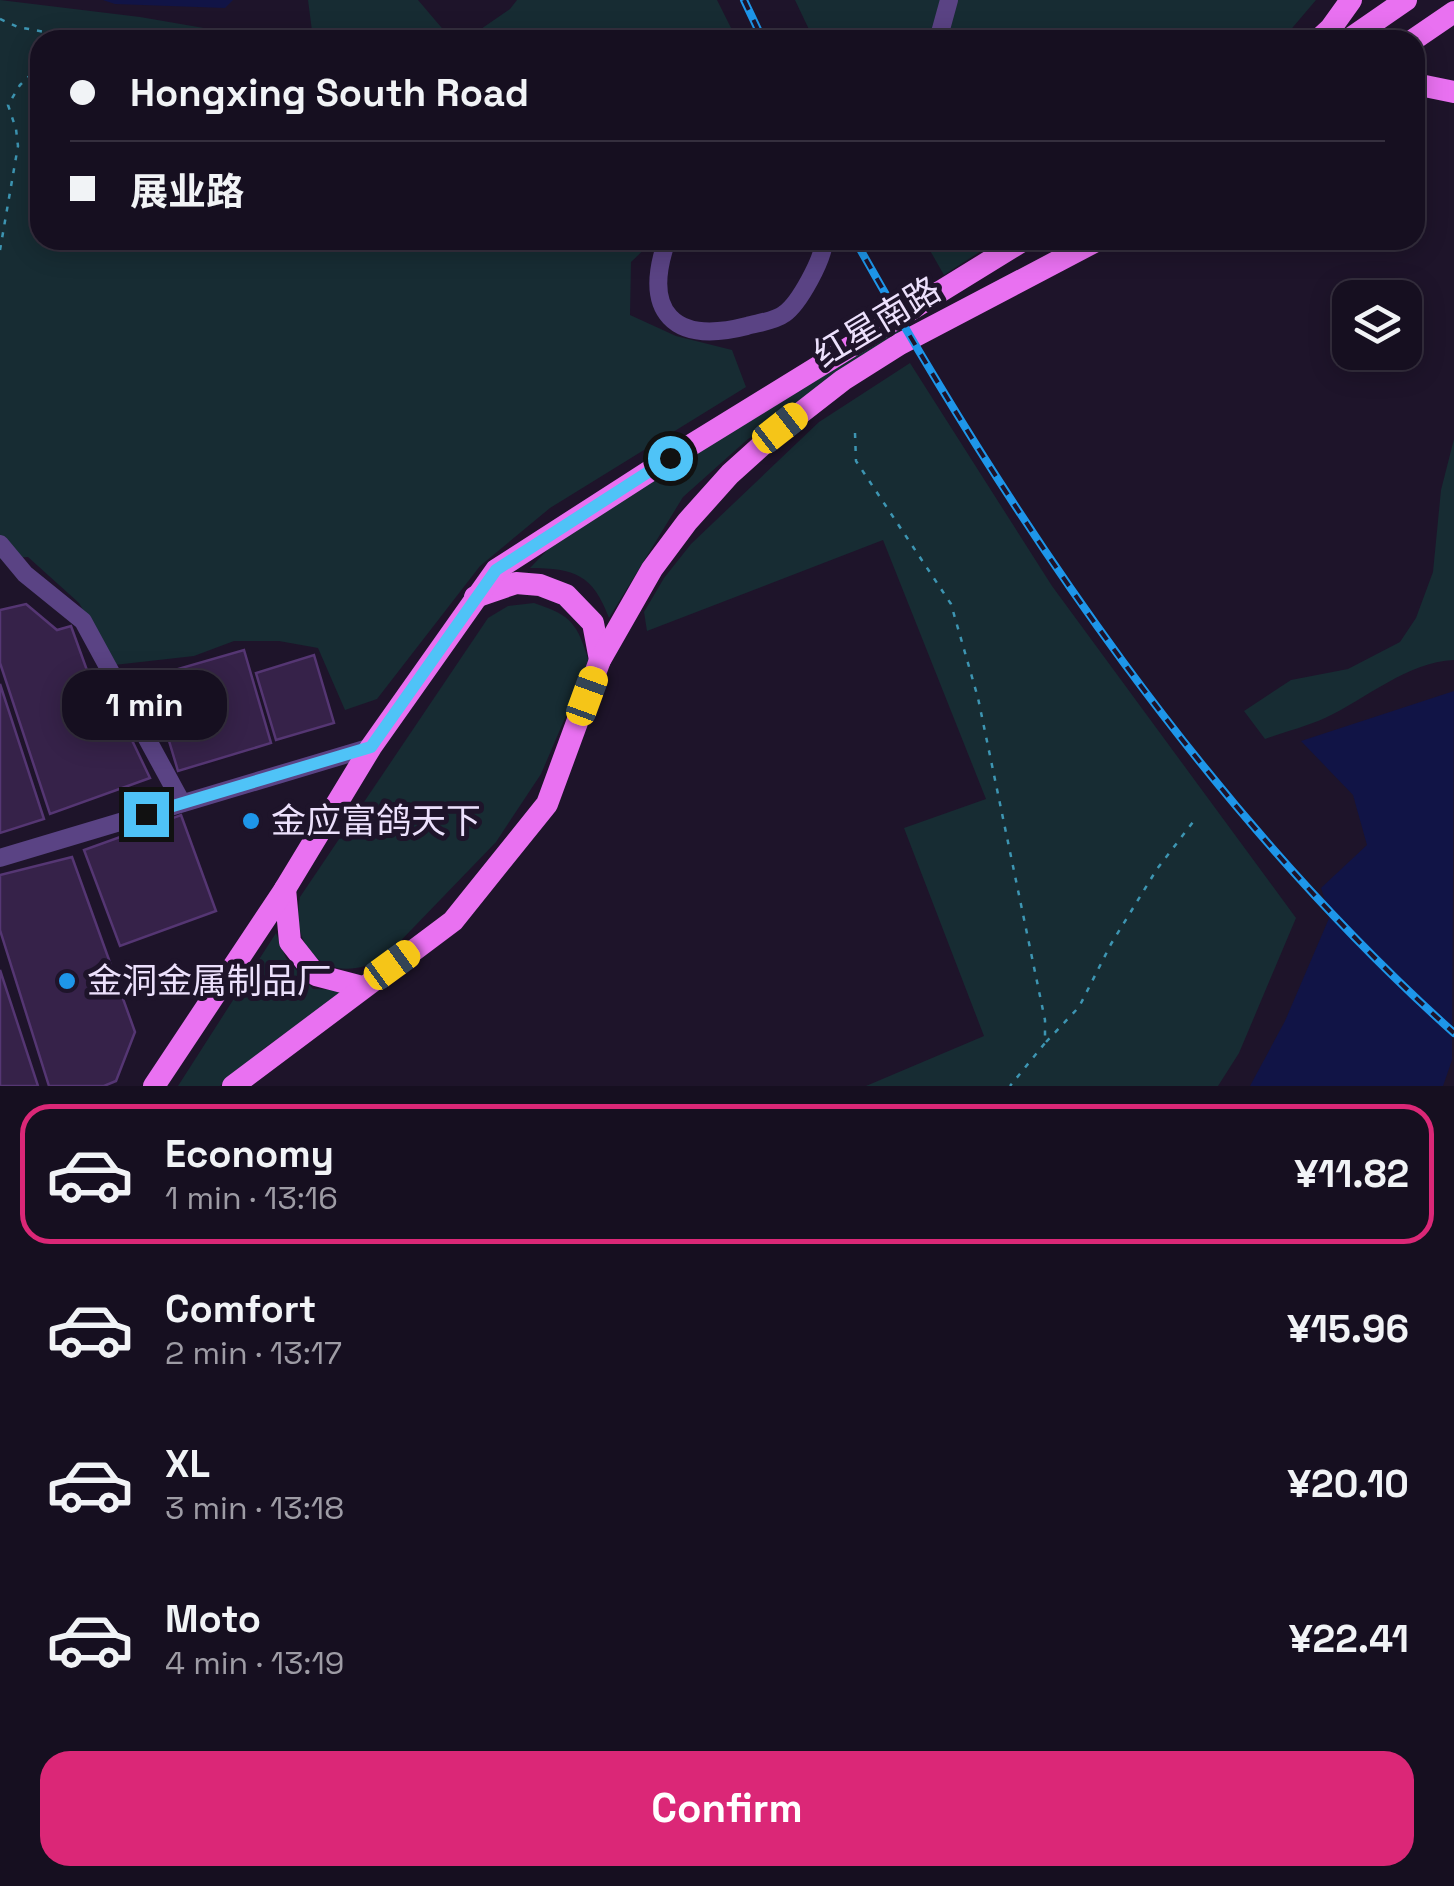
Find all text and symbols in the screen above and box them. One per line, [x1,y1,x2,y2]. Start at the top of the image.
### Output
text: Hongxing South Road [130,69,529,117]
text: 展业路 [130,168,244,216]
street label: 红星南路 [806,267,948,377]
map controls [1332,280,1422,370]
button: layers [1332,280,1422,370]
car [747,398,813,458]
route start [648,436,693,481]
car [563,663,611,729]
callout: 1 min [64,669,228,739]
text: 1 min [105,685,184,725]
route end [124,792,169,837]
place label: 金应富鸽天下 [271,799,481,843]
marker: 金应富鸽天下 [240,810,262,832]
car [359,935,425,995]
place label: 金洞金属制品厂 [87,959,332,1003]
marker: 金洞金属制品厂 [56,970,78,992]
icon: car [45,1129,135,1219]
text: Economy [165,1130,334,1178]
text: ¥11.82 [1294,1150,1409,1198]
text: 1 min · 13:16 [165,1178,338,1218]
icon: car [45,1284,135,1374]
text: Comfort [165,1285,316,1333]
text: ¥15.96 [1287,1305,1409,1353]
text: 2 min · 13:17 [165,1333,342,1373]
icon: car [45,1439,135,1529]
text: XL [165,1440,210,1488]
text: ¥20.10 [1288,1460,1409,1508]
text: 3 min · 13:18 [165,1488,344,1528]
icon: car [45,1594,135,1684]
text: Moto [165,1595,261,1643]
text: ¥22.41 [1289,1615,1409,1663]
text: 4 min · 13:19 [165,1643,344,1683]
button: Confirm [40,1751,1414,1866]

